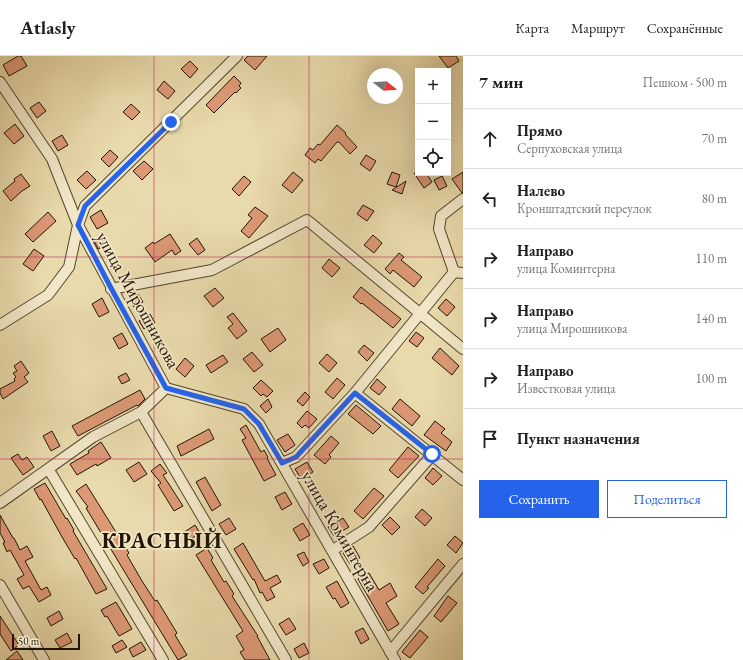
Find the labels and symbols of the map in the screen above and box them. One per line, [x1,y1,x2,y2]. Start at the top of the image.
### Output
north arrow [367,68,403,104]
route end [162,113,180,131]
street label: улица Мирошникова [91,227,186,373]
route start [423,445,441,463]
street label: улица Коминтерна [296,466,385,596]
district label: КРАСНЫЙ [101,526,223,555]
scale bar [12,632,80,651]

